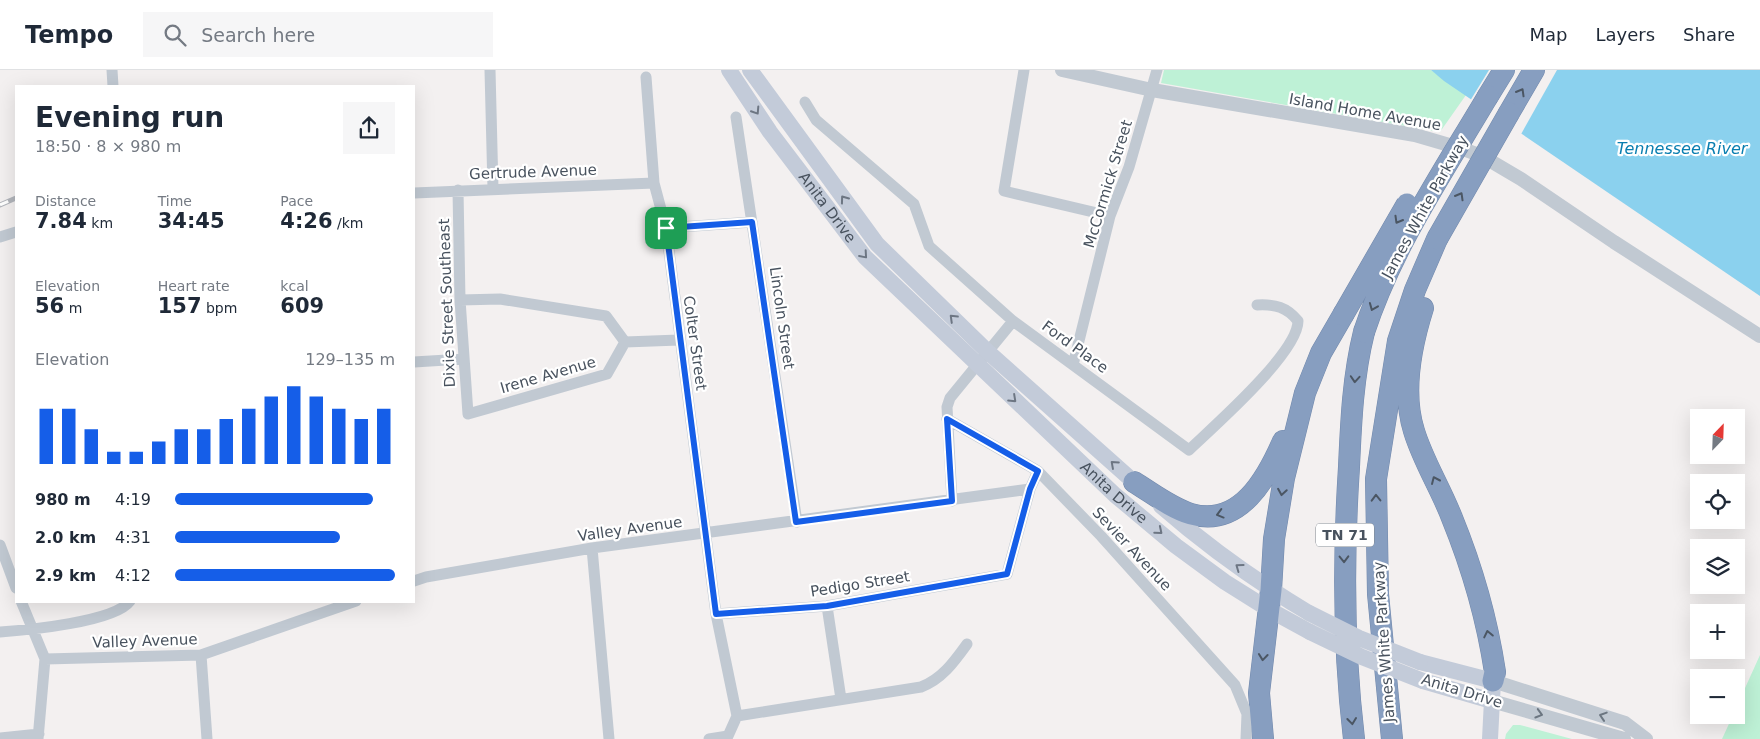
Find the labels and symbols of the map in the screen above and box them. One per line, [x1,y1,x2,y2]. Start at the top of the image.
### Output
one-way arrow [1515,88,1525,97]
street label: Island Home Avenue [1288,90,1442,134]
one-way arrow [750,105,759,115]
street label: McCormick Street [1080,118,1136,250]
street label: James White Parkway [1378,132,1472,283]
water label: Tennessee River [1617,139,1749,158]
street label: Gertrude Avenue [469,161,597,183]
street label: Anita Drive [795,169,860,246]
one-way arrow [1454,193,1464,202]
one-way arrow [841,195,850,204]
pin [645,207,687,249]
one-way arrow [1394,215,1404,224]
street label: Dixie Street Southeast [435,218,459,388]
one-way arrow [858,249,866,258]
street label: Lincoln Street [766,266,798,371]
street label: Colter Street [679,294,711,392]
one-way arrow [1369,303,1379,311]
one-way arrow [950,315,959,324]
street label: Ford Place [1038,317,1112,377]
street label: Irene Avenue [498,353,598,397]
one-way arrow [1350,376,1361,384]
one-way arrow [1007,393,1016,402]
north arrow [1690,409,1745,464]
street label: Anita Drive [1077,458,1151,527]
one-way arrow [1111,461,1120,470]
one-way arrow [1431,476,1442,485]
one-way arrow [1277,488,1288,496]
one-way arrow [1371,494,1381,502]
street label: Sevier Avenue [1089,503,1175,595]
one-way arrow [1215,508,1224,519]
street label: Valley Avenue [577,513,683,545]
road number: TN 71 [1316,524,1374,546]
one-way arrow [1153,526,1162,534]
one-way arrow [1339,556,1349,563]
street label: James White Parkway [1369,561,1399,724]
one-way arrow [1235,564,1245,573]
street label: Pedigo Street [809,567,911,601]
one-way arrow [1483,629,1493,638]
street label: Valley Avenue [92,630,198,652]
one-way arrow [1258,654,1269,662]
street label: Anita Drive [1419,670,1505,712]
one-way arrow [1534,709,1542,719]
one-way arrow [1600,712,1608,722]
one-way arrow [1346,717,1357,725]

